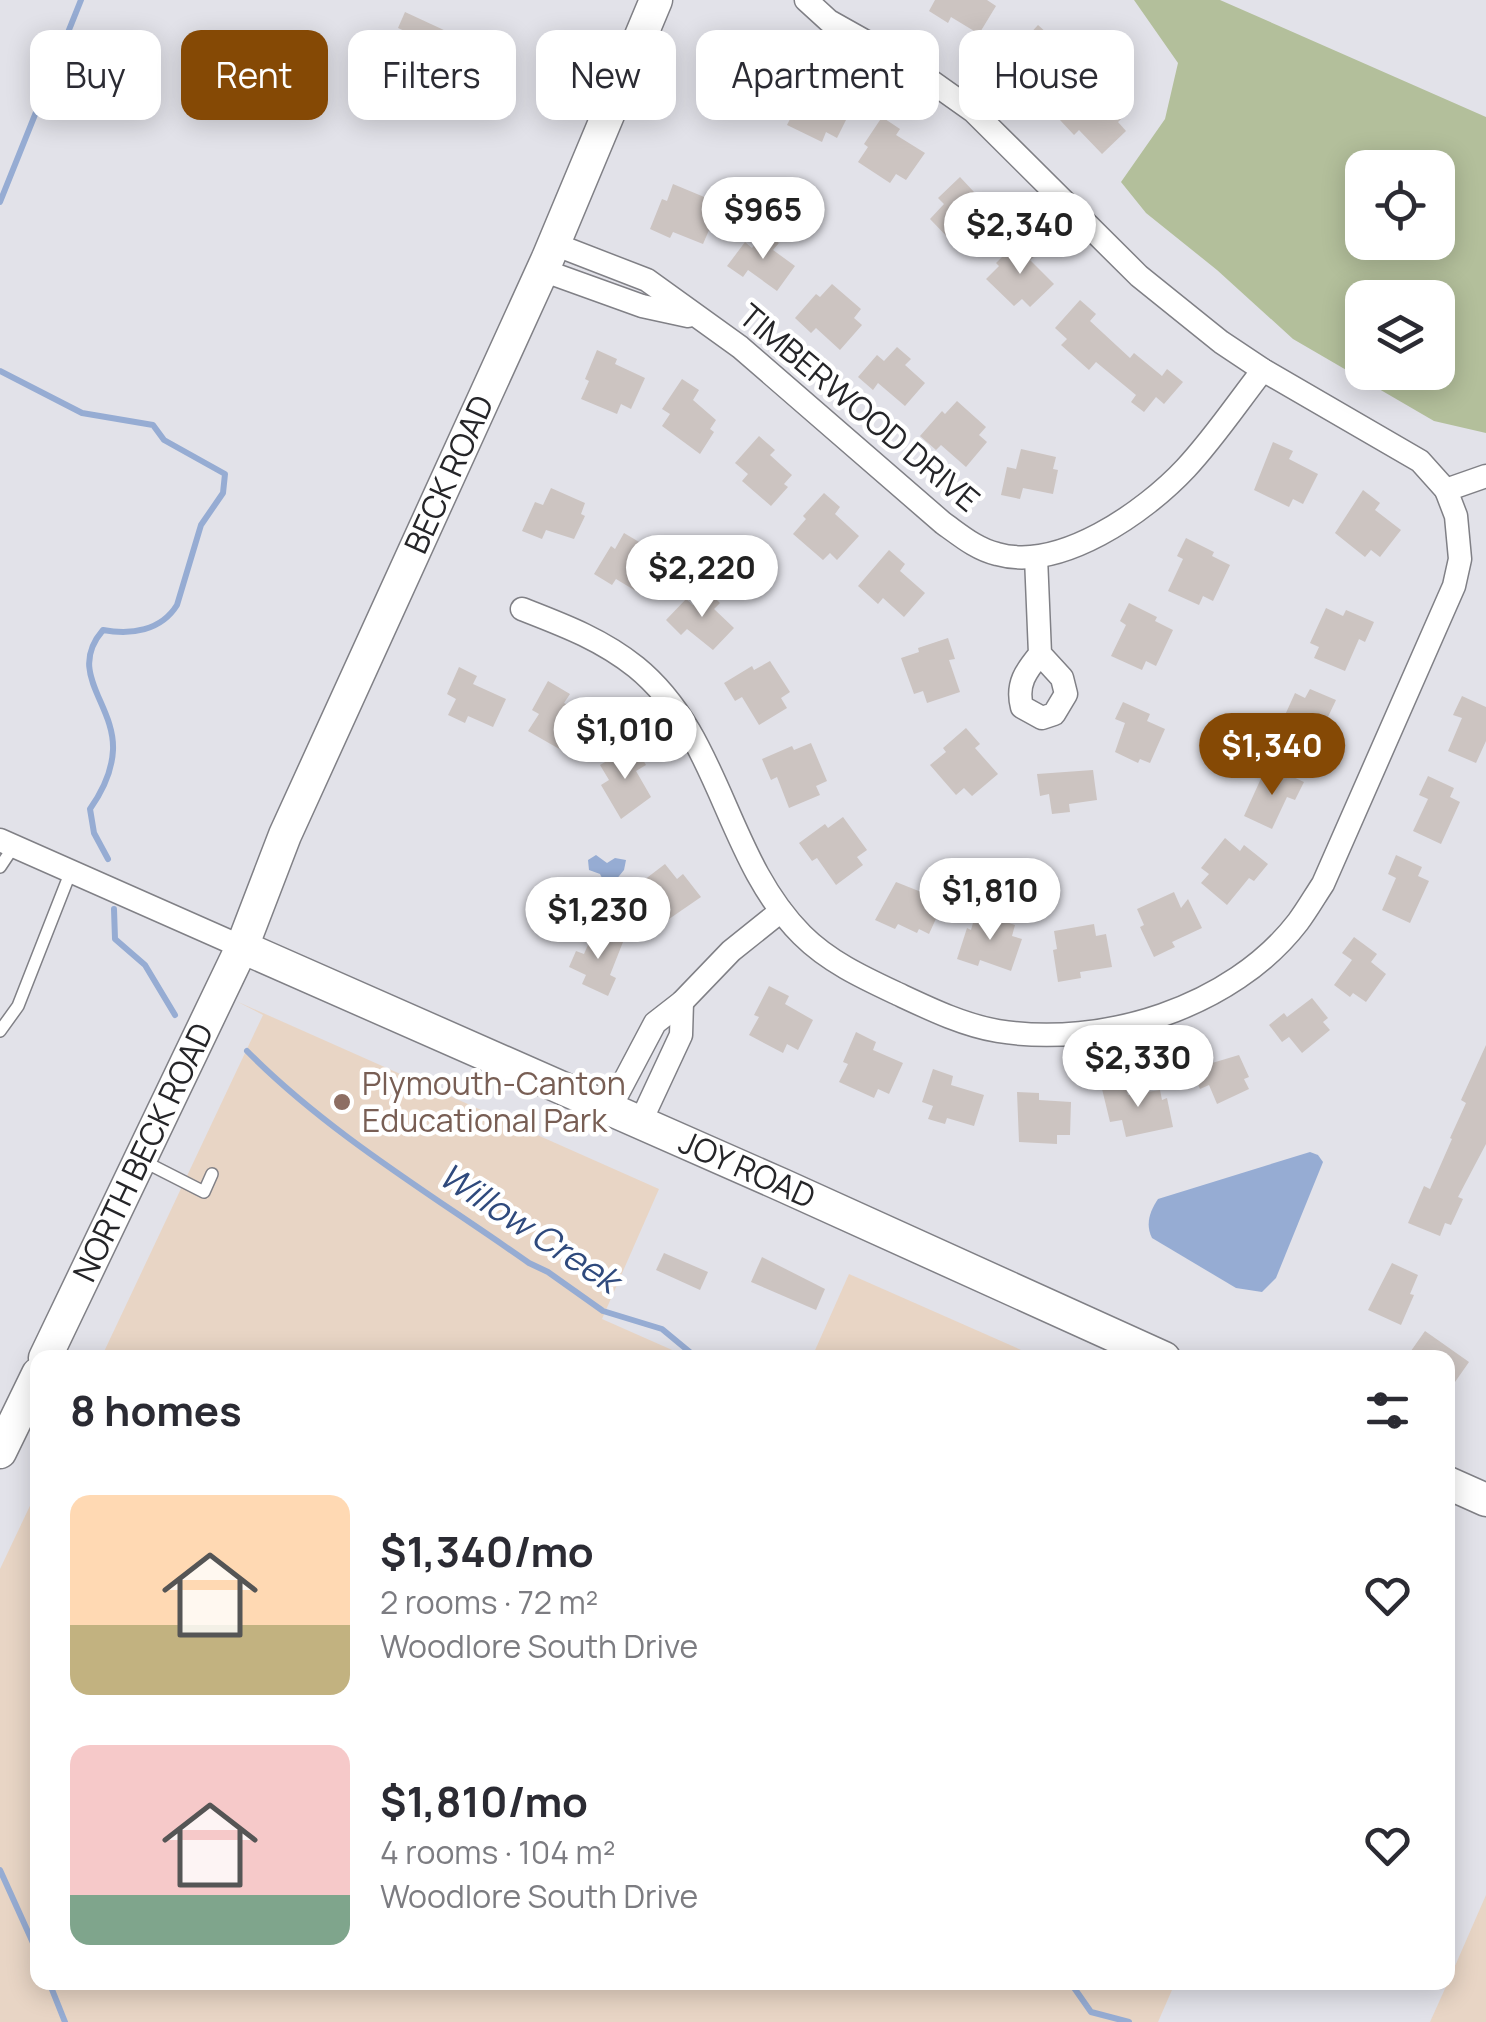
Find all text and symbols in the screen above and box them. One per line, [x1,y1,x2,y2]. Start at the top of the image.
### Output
chip: Buy [30,30,161,120]
chip: Rent [181,30,328,120]
chip: Filters [348,30,516,120]
chip: New [536,30,676,120]
chip: Apartment [696,30,939,120]
chip: House [959,30,1134,120]
map controls [1345,150,1455,390]
button: locate [1345,150,1455,260]
pin: $965 [704,177,822,262]
text: $965 [724,187,802,231]
pin: $2,340 [939,192,1101,277]
text: $2,340 [966,202,1074,246]
button: layers [1345,280,1455,390]
street label: TIMBERWOOD DRIVE [730,293,989,521]
street label: BECK ROAD [393,388,504,560]
pin: $2,220 [621,535,783,620]
text: $2,220 [648,545,756,589]
pin: $1,010 [544,697,706,782]
text: $1,010 [576,707,674,751]
pin: $1,340 [1191,713,1353,798]
text: $1,340 [1221,723,1323,767]
pin: $1,810 [909,858,1071,943]
text: $1,810 [941,868,1039,912]
pin: $1,230 [517,877,679,962]
text: $1,230 [547,887,649,931]
street label: NORTH BECK ROAD [62,1015,223,1289]
pin: $2,330 [1057,1025,1219,1110]
text: $2,330 [1084,1035,1192,1079]
place label: Plymouth-Canton Educational Park [362,1061,626,1142]
marker: Plymouth-Canton Educational Park [331,1091,353,1113]
street label: JOY ROAD [673,1119,823,1218]
water label: Willow Creek [430,1151,633,1306]
text: 8 homes [70,1381,242,1439]
icon: filters [1360,1383,1415,1438]
text: $1,340/mo [380,1522,594,1580]
icon: home [150,1535,270,1655]
icon: heart [1360,1568,1415,1623]
text: 2 rooms · 72 m² [380,1580,598,1624]
text: Woodlore South Drive [380,1624,698,1668]
text: $1,810/mo [380,1772,588,1830]
icon: home [150,1785,270,1905]
icon: heart [1360,1818,1415,1873]
text: 4 rooms · 104 m² [380,1830,616,1874]
text: Woodlore South Drive [380,1874,698,1918]

